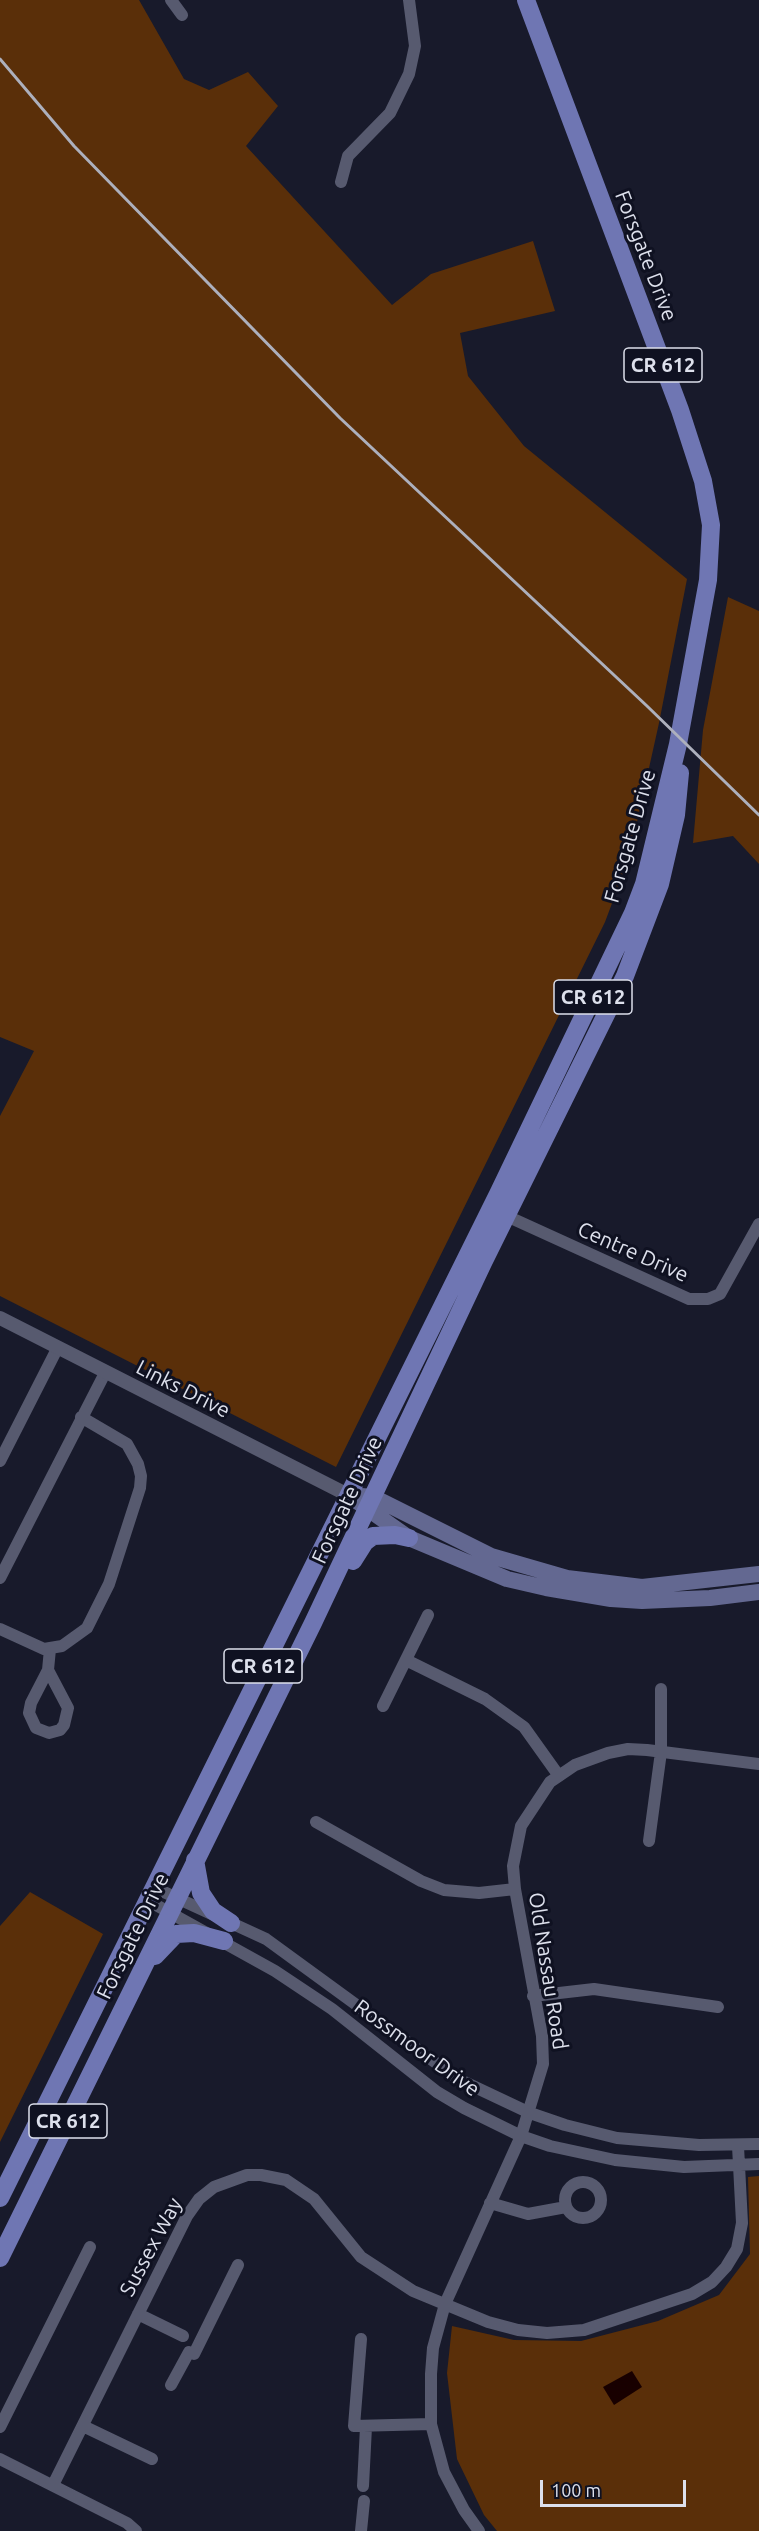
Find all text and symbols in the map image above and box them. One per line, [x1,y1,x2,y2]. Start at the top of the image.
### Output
street label: Forsgate Drive [610,187,682,325]
road number: CR 612 [624,348,702,382]
street label: Forsgate Drive [599,766,661,906]
road number: CR 612 [554,980,632,1014]
street label: Centre Drive [574,1216,692,1288]
street label: Links Drive [132,1355,234,1423]
street label: Forsgate Drive [307,1432,387,1568]
road number: CR 612 [224,1649,302,1683]
street label: Forsgate Drive [92,1869,174,2003]
street label: Old Nassau Road [523,1891,573,2051]
street label: Rossmoor Drive [349,1994,485,2102]
road number: CR 612 [29,2104,107,2138]
street label: Sussex Way [114,2193,188,2301]
scale bar [543,2468,688,2506]
text: 100 m [551,2480,601,2500]

